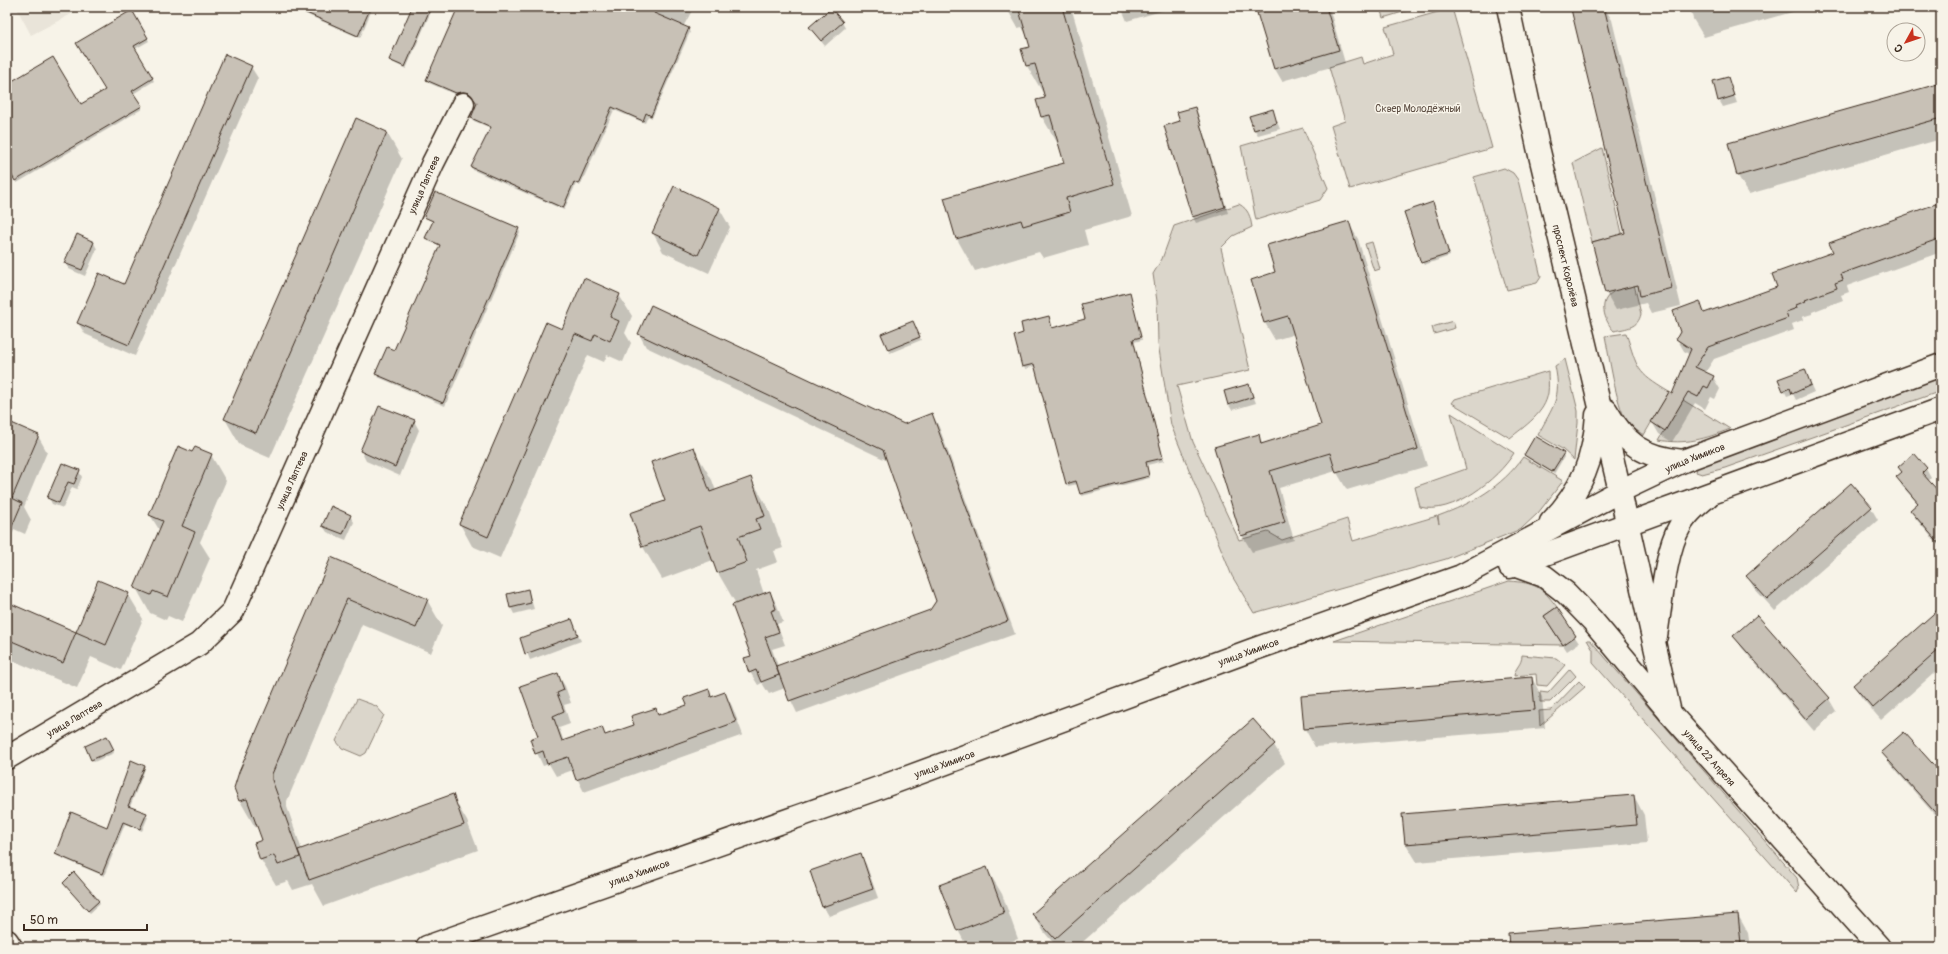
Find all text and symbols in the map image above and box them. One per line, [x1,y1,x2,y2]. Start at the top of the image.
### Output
north arrow [1886,22,1926,62]
text: С [1891,41,1906,55]
park label: Сквер Молодёжный [1375,103,1461,115]
street label: улица Лаптева [406,153,443,217]
street label: проспект Королёва [1550,223,1581,308]
street label: улица Химиков [1662,441,1727,476]
street label: улица Лаптева [274,449,311,512]
street label: улица Химиков [1216,636,1281,669]
street label: улица Лаптева [44,698,105,741]
street label: улица 22 Апреля [1680,727,1738,789]
street label: улица Химиков [912,748,977,782]
street label: улица Химиков [607,857,672,890]
scale bar [24,906,147,932]
text: 50 m [30,913,58,928]

